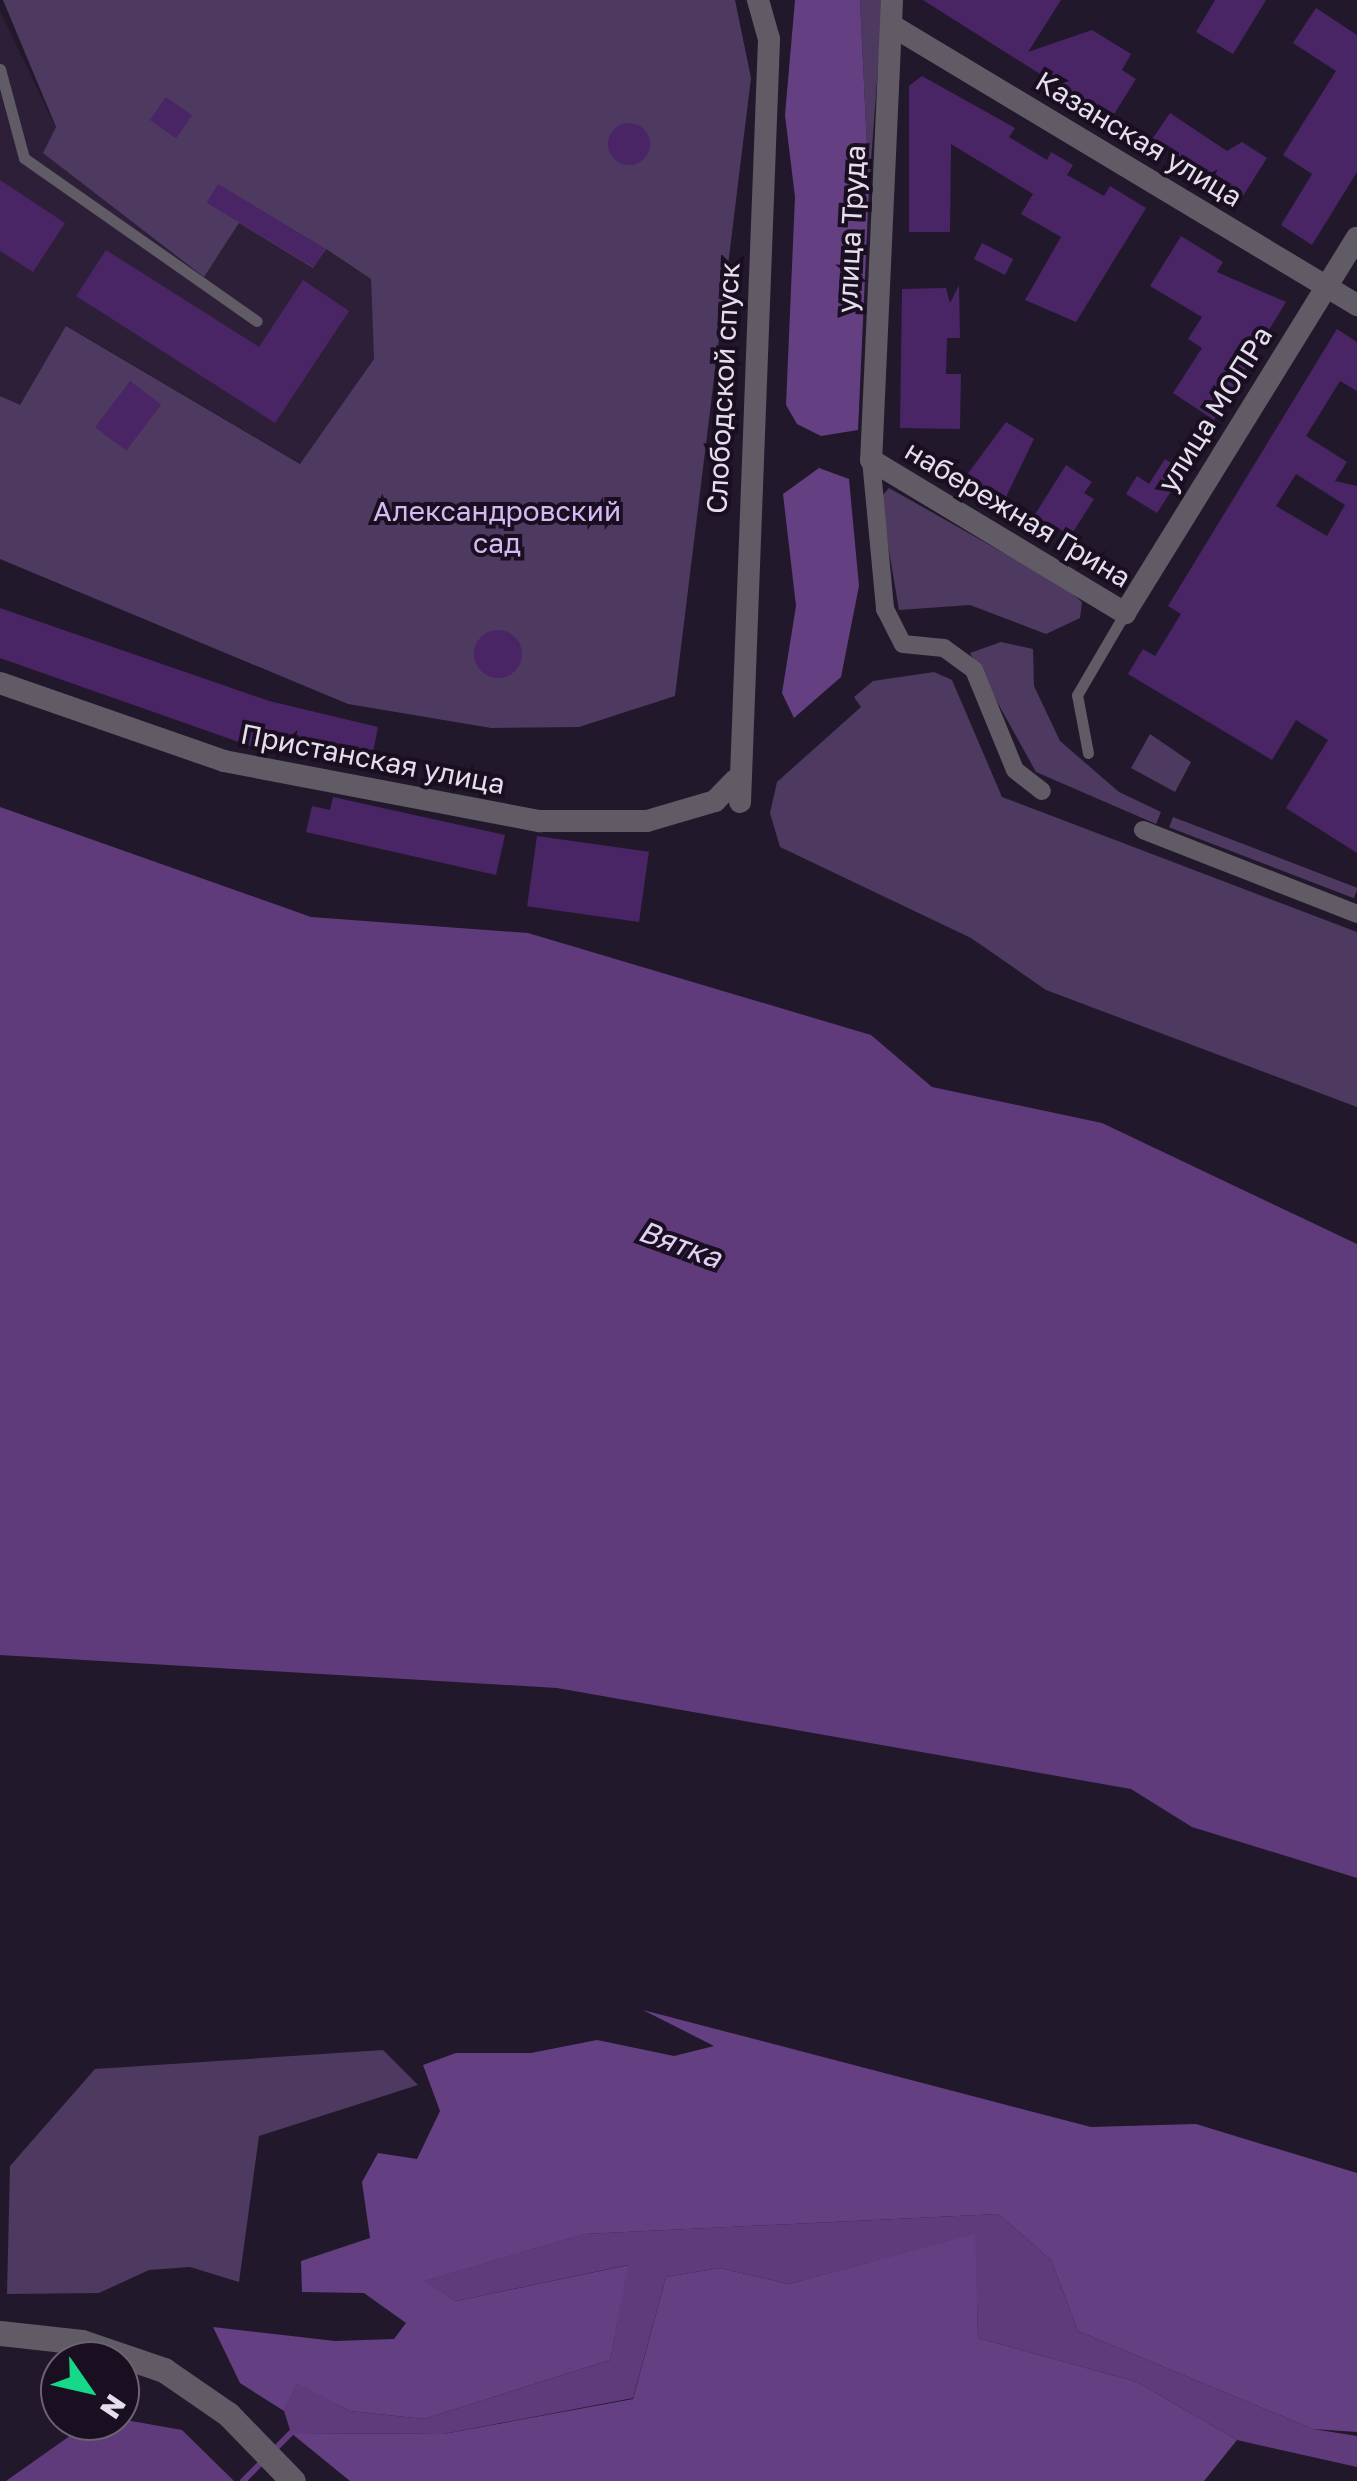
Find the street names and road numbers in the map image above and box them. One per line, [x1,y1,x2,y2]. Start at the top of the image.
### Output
street label: Казанская улица [1030,64,1248,214]
street label: улица Труда [830,144,872,314]
street label: Слободской спуск [700,261,746,515]
street label: улица МОПРа [1151,320,1279,498]
street label: набережная Грина [899,433,1137,595]
street label: Пристанская улица [238,717,508,801]

